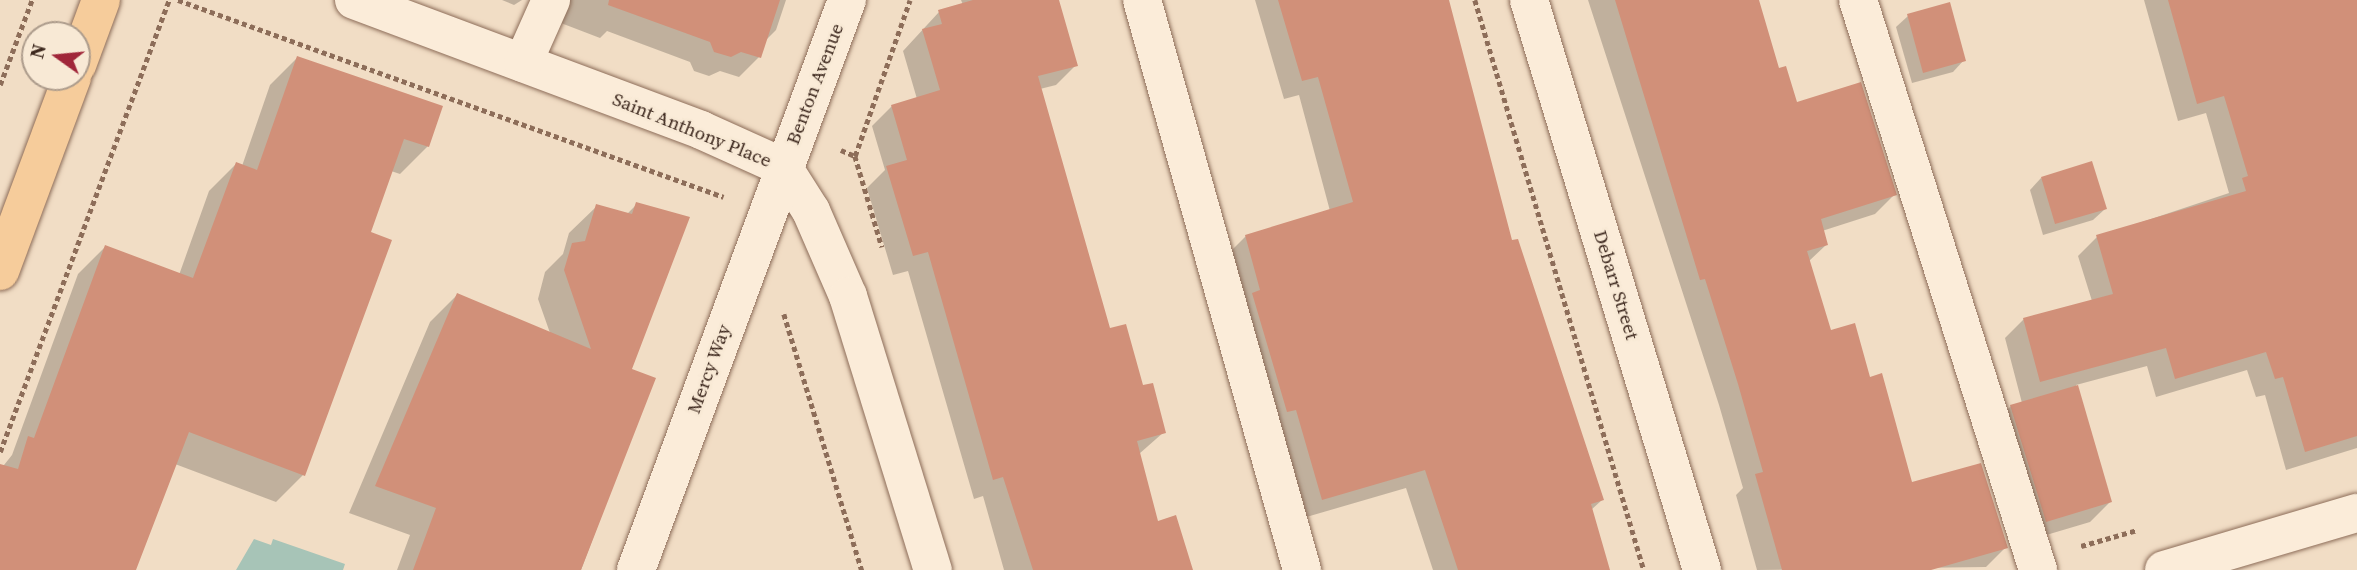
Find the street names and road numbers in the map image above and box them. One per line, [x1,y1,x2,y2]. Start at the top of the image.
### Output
street label: Benton Avenue [781,20,849,148]
street label: Saint Anthony Place [609,88,775,172]
street label: Debarr Street [1589,228,1643,342]
street label: Mercy Way [682,321,736,417]

